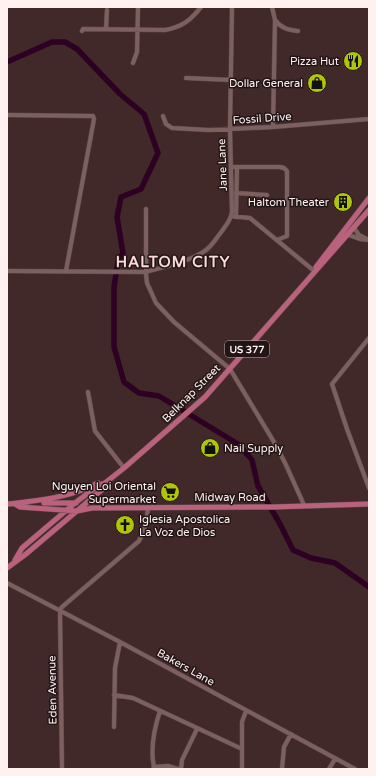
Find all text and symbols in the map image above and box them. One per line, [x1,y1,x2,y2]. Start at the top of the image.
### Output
restaurant icon: Pizza Hut [342,50,364,72]
place label: Pizza Hut [290,55,339,68]
shop icon: Dollar General [306,72,328,94]
place label: Dollar General [229,77,303,90]
street label: Fossil Drive [232,110,292,127]
street label: Jane Lane [215,138,230,191]
building icon: Haltom Theater [332,191,354,213]
place label: Haltom Theater [248,196,330,209]
district label: HALTOM CITY [116,253,230,271]
road number: US 377 [225,341,269,357]
street label: Belknap Street [160,362,223,425]
shop icon: Nail Supply [199,437,221,459]
place label: Nail Supply [224,442,283,455]
place label: Nguyen Loi Oriental Supermarket [52,480,156,506]
supermarket icon: Nguyen Loi Oriental Supermarket [159,481,181,503]
street label: Midway Road [194,491,266,504]
place label: Iglesia Apostolica La Voz de Dios [139,513,230,539]
church icon: Iglesia Apostolica La Voz de Dios [114,514,136,536]
street label: Bakers Lane [155,646,217,689]
street label: Eden Avenue [45,655,60,725]

